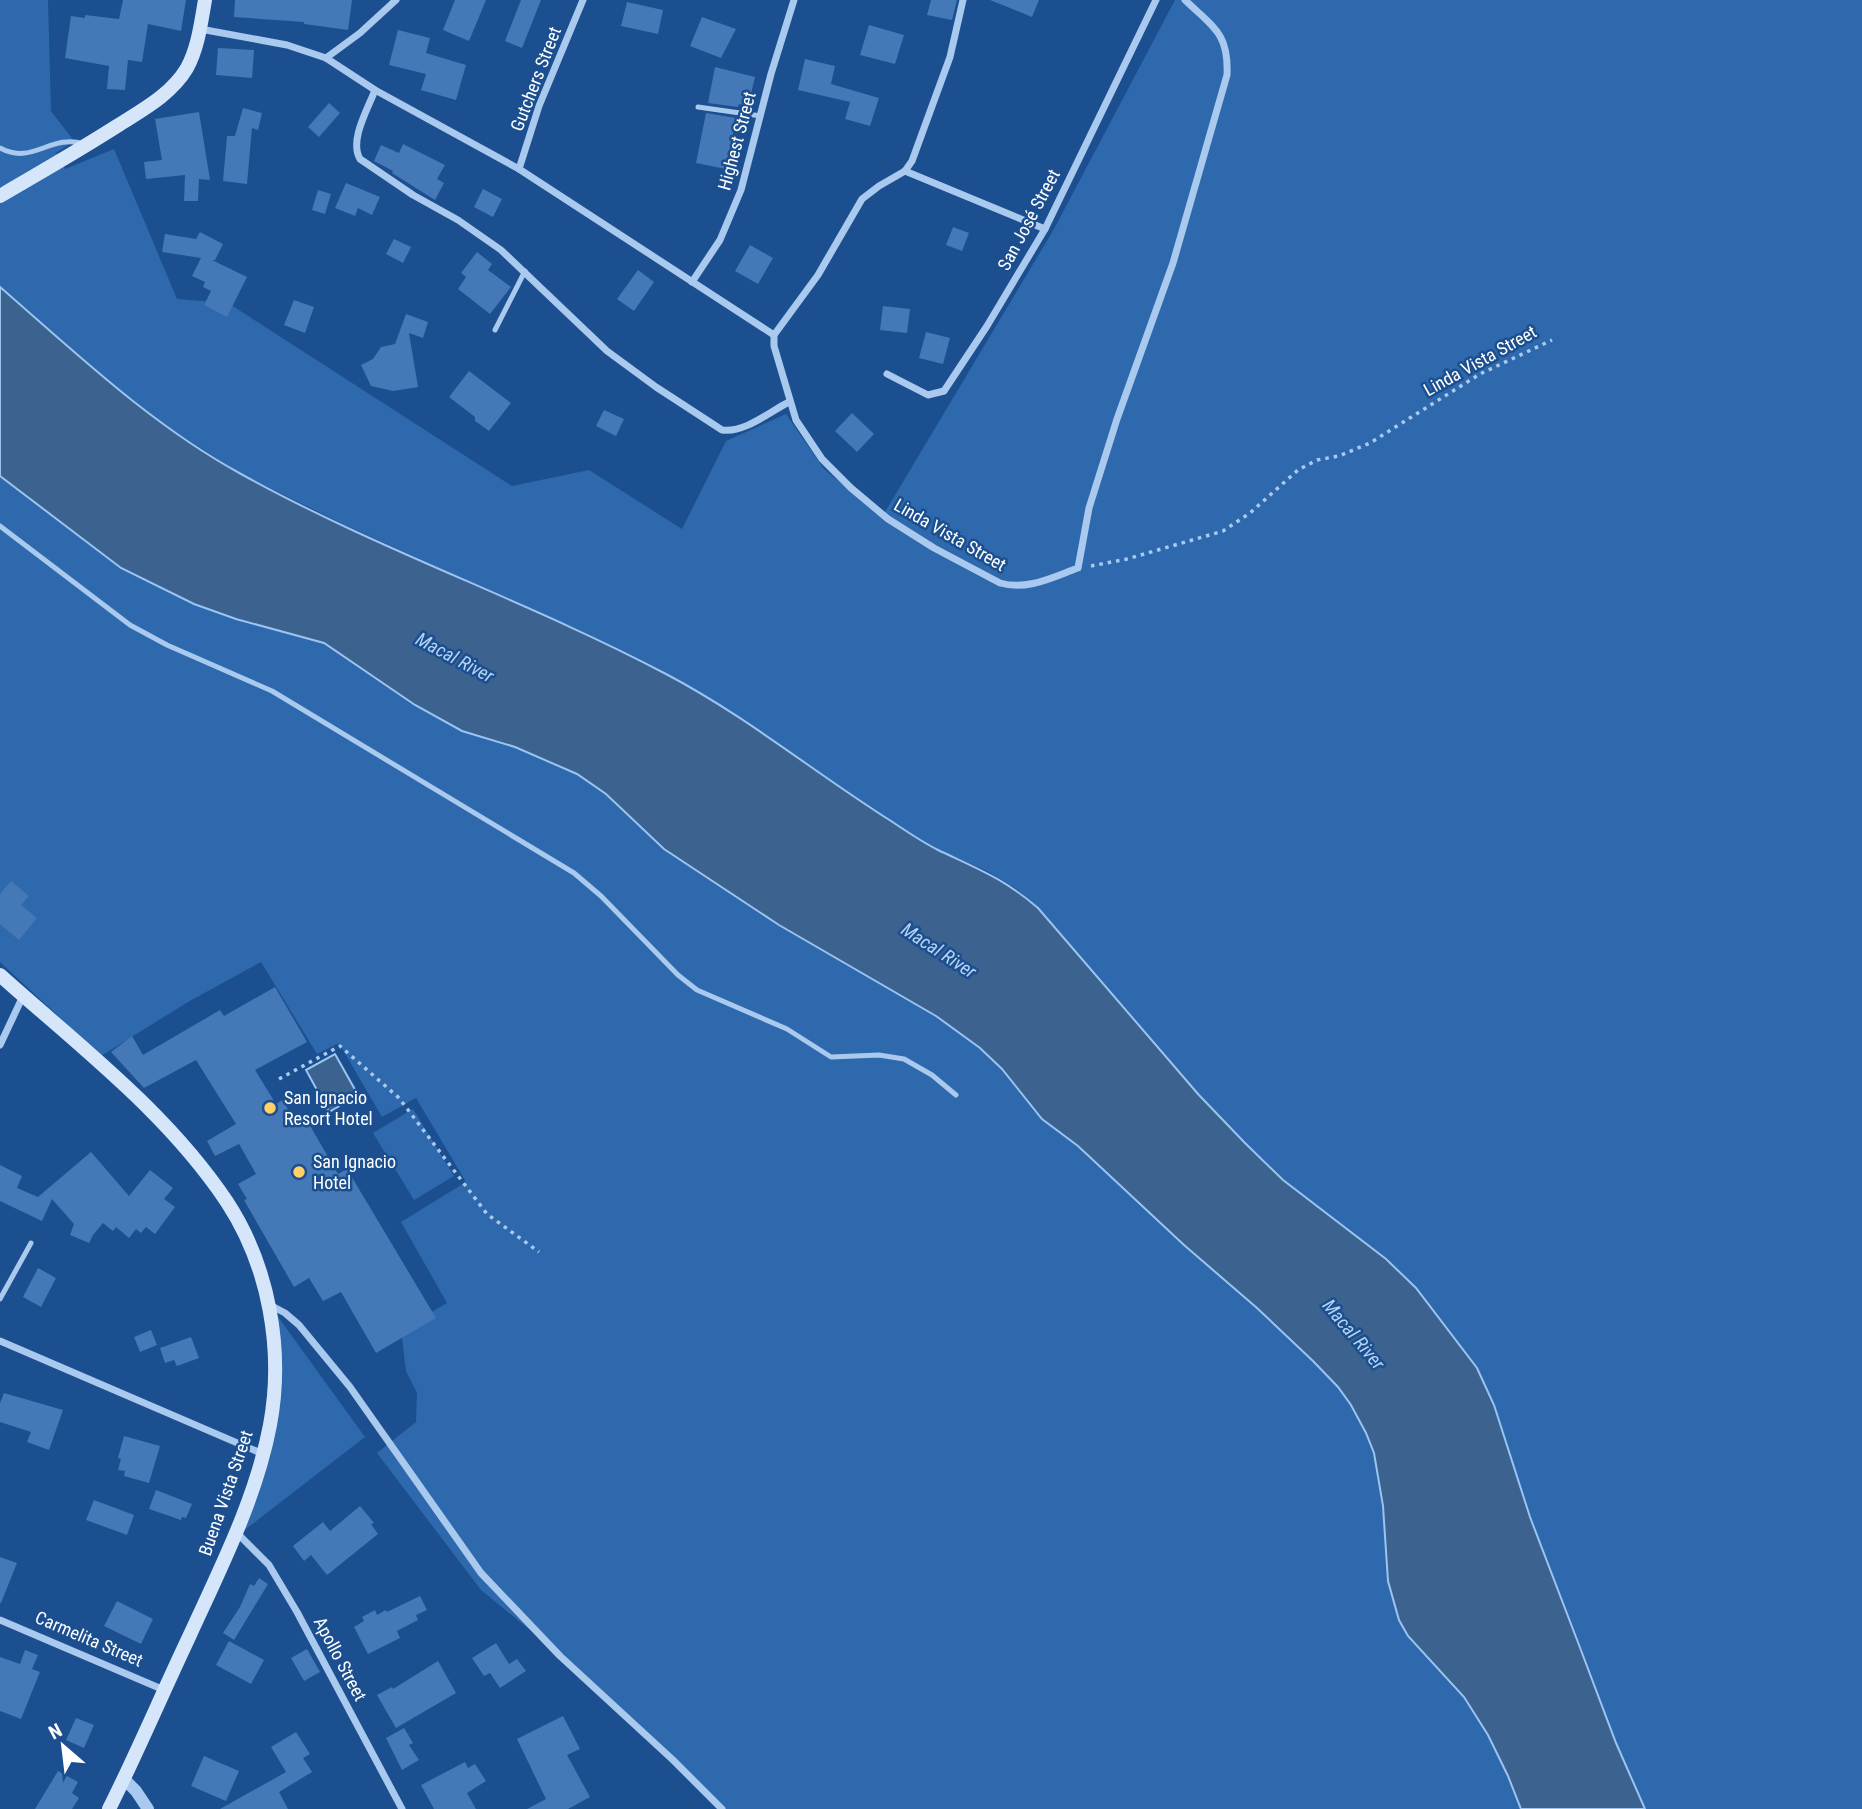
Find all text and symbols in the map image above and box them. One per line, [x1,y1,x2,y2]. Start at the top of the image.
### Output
street label: Gutchers Street [506,24,565,134]
street label: Highest Street [713,89,760,192]
street label: San José Street [993,166,1064,274]
street label: Linda Vista Street [1420,321,1540,400]
street label: Linda Vista Street [891,494,1010,575]
water label: Macal River [412,627,498,688]
water label: Macal River [897,918,981,983]
place label: San Ignacio Resort Hotel [284,1087,373,1129]
marker: San Ignacio Resort Hotel [262,1100,278,1116]
place label: San Ignacio Hotel [313,1151,396,1193]
marker: San Ignacio Hotel [291,1164,307,1180]
water label: Macal River [1318,1294,1390,1374]
street label: Buena Vista Street [194,1427,257,1558]
street label: Carmelita Street [32,1606,146,1671]
street label: Apollo Street [310,1613,371,1704]
north arrow [28,1711,98,1781]
text: N [45,1719,66,1744]

